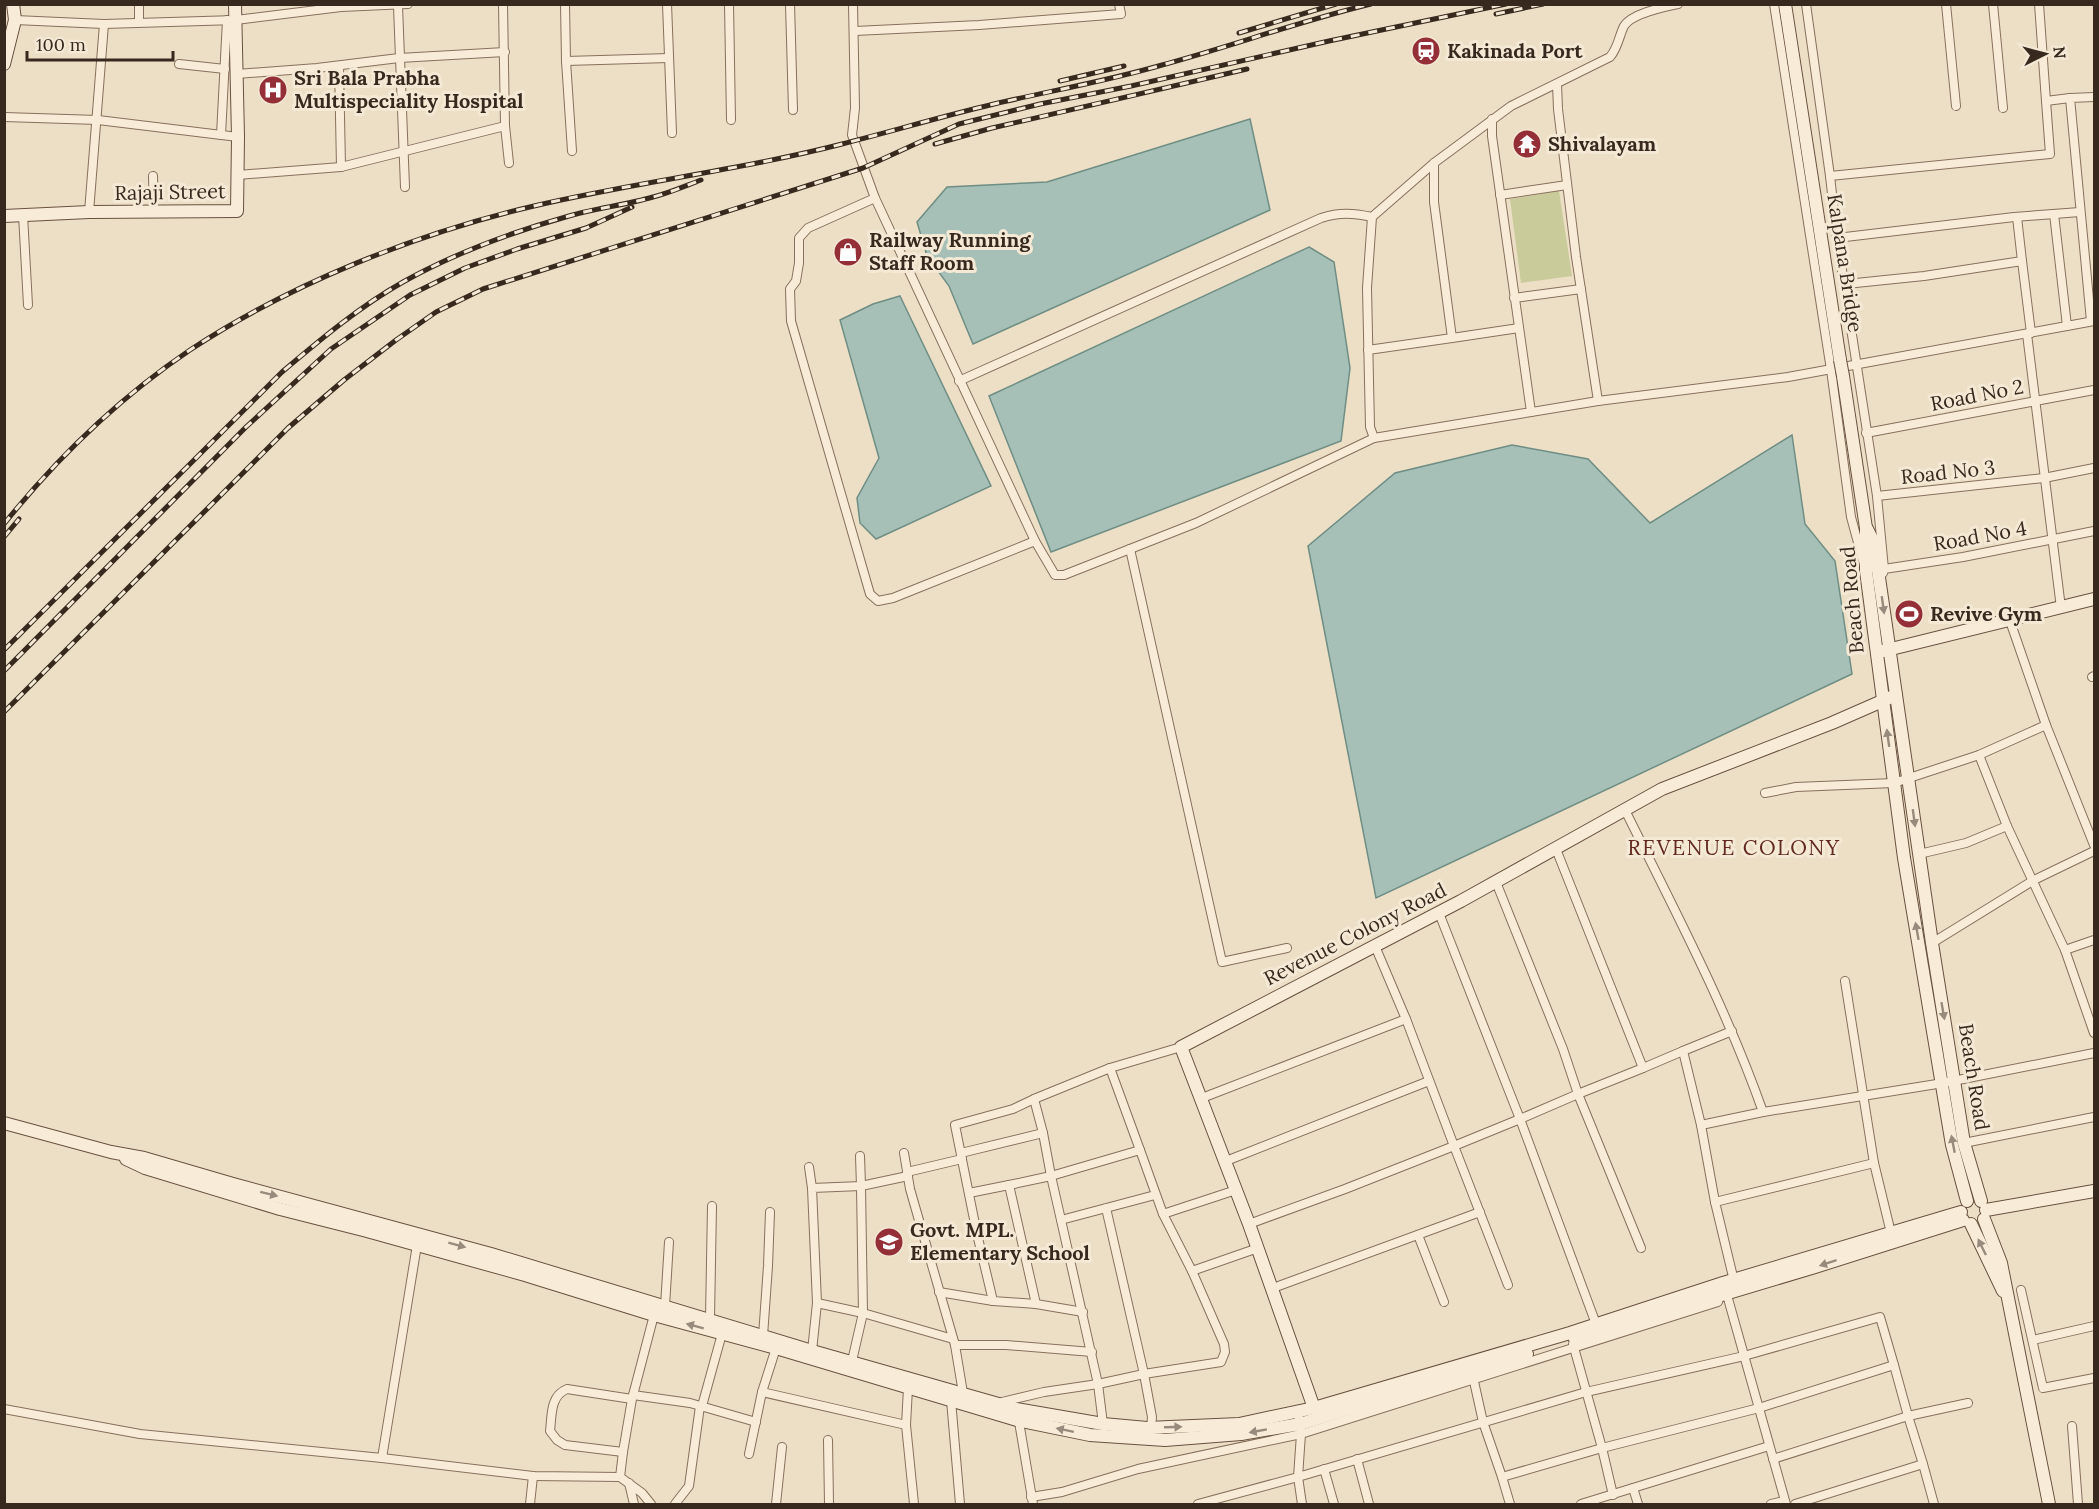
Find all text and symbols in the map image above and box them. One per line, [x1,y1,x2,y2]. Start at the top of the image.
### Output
scale bar [27,24,172,62]
north arrow [2015,24,2075,84]
text: 100 m [36,33,86,56]
station icon: Kakinada Port [1410,35,1442,67]
place label: Kakinada Port [1447,38,1583,63]
text: N [2049,45,2071,60]
place label: Sri Bala Prabha Multispeciality Hospital [294,65,524,113]
hospital icon: Sri Bala Prabha Multispeciality Hospital [257,74,289,106]
temple icon: Shivalayam [1511,128,1543,160]
place label: Shivalayam [1548,131,1657,156]
street label: Rajaji Street [114,178,226,205]
street label: Kalpana Bridge [1822,192,1869,334]
place label: Railway Running Staff Room [869,227,1031,275]
shop icon: Railway Running Staff Room [832,236,864,268]
street label: Road No 2 [1928,373,2026,416]
street label: Road No 3 [1899,454,1996,489]
street label: Road No 4 [1931,515,2029,556]
street label: Beach Road [1834,545,1869,655]
one-way arrow [1878,595,1888,614]
sports icon: Revive Gym [1893,598,1925,630]
place label: Revive Gym [1930,601,2043,626]
one-way arrow [1883,728,1892,747]
one-way arrow [1909,809,1918,828]
district label: REVENUE COLONY [1627,834,1841,861]
street label: Revenue Colony Road [1259,877,1450,990]
one-way arrow [1912,921,1921,940]
one-way arrow [1939,1002,1948,1021]
street label: Beach Road [1954,1022,1995,1132]
one-way arrow [1948,1134,1957,1153]
one-way arrow [260,1189,278,1199]
place label: Govt. MPL. Elementary School [910,1217,1090,1265]
school or university icon: Govt. MPL. Elementary School [873,1226,905,1258]
one-way arrow [1977,1239,1986,1256]
one-way arrow [448,1240,467,1250]
one-way arrow [1819,1259,1837,1268]
one-way arrow [686,1321,704,1330]
one-way arrow [1163,1422,1182,1431]
one-way arrow [1055,1424,1074,1434]
one-way arrow [1249,1427,1268,1436]

